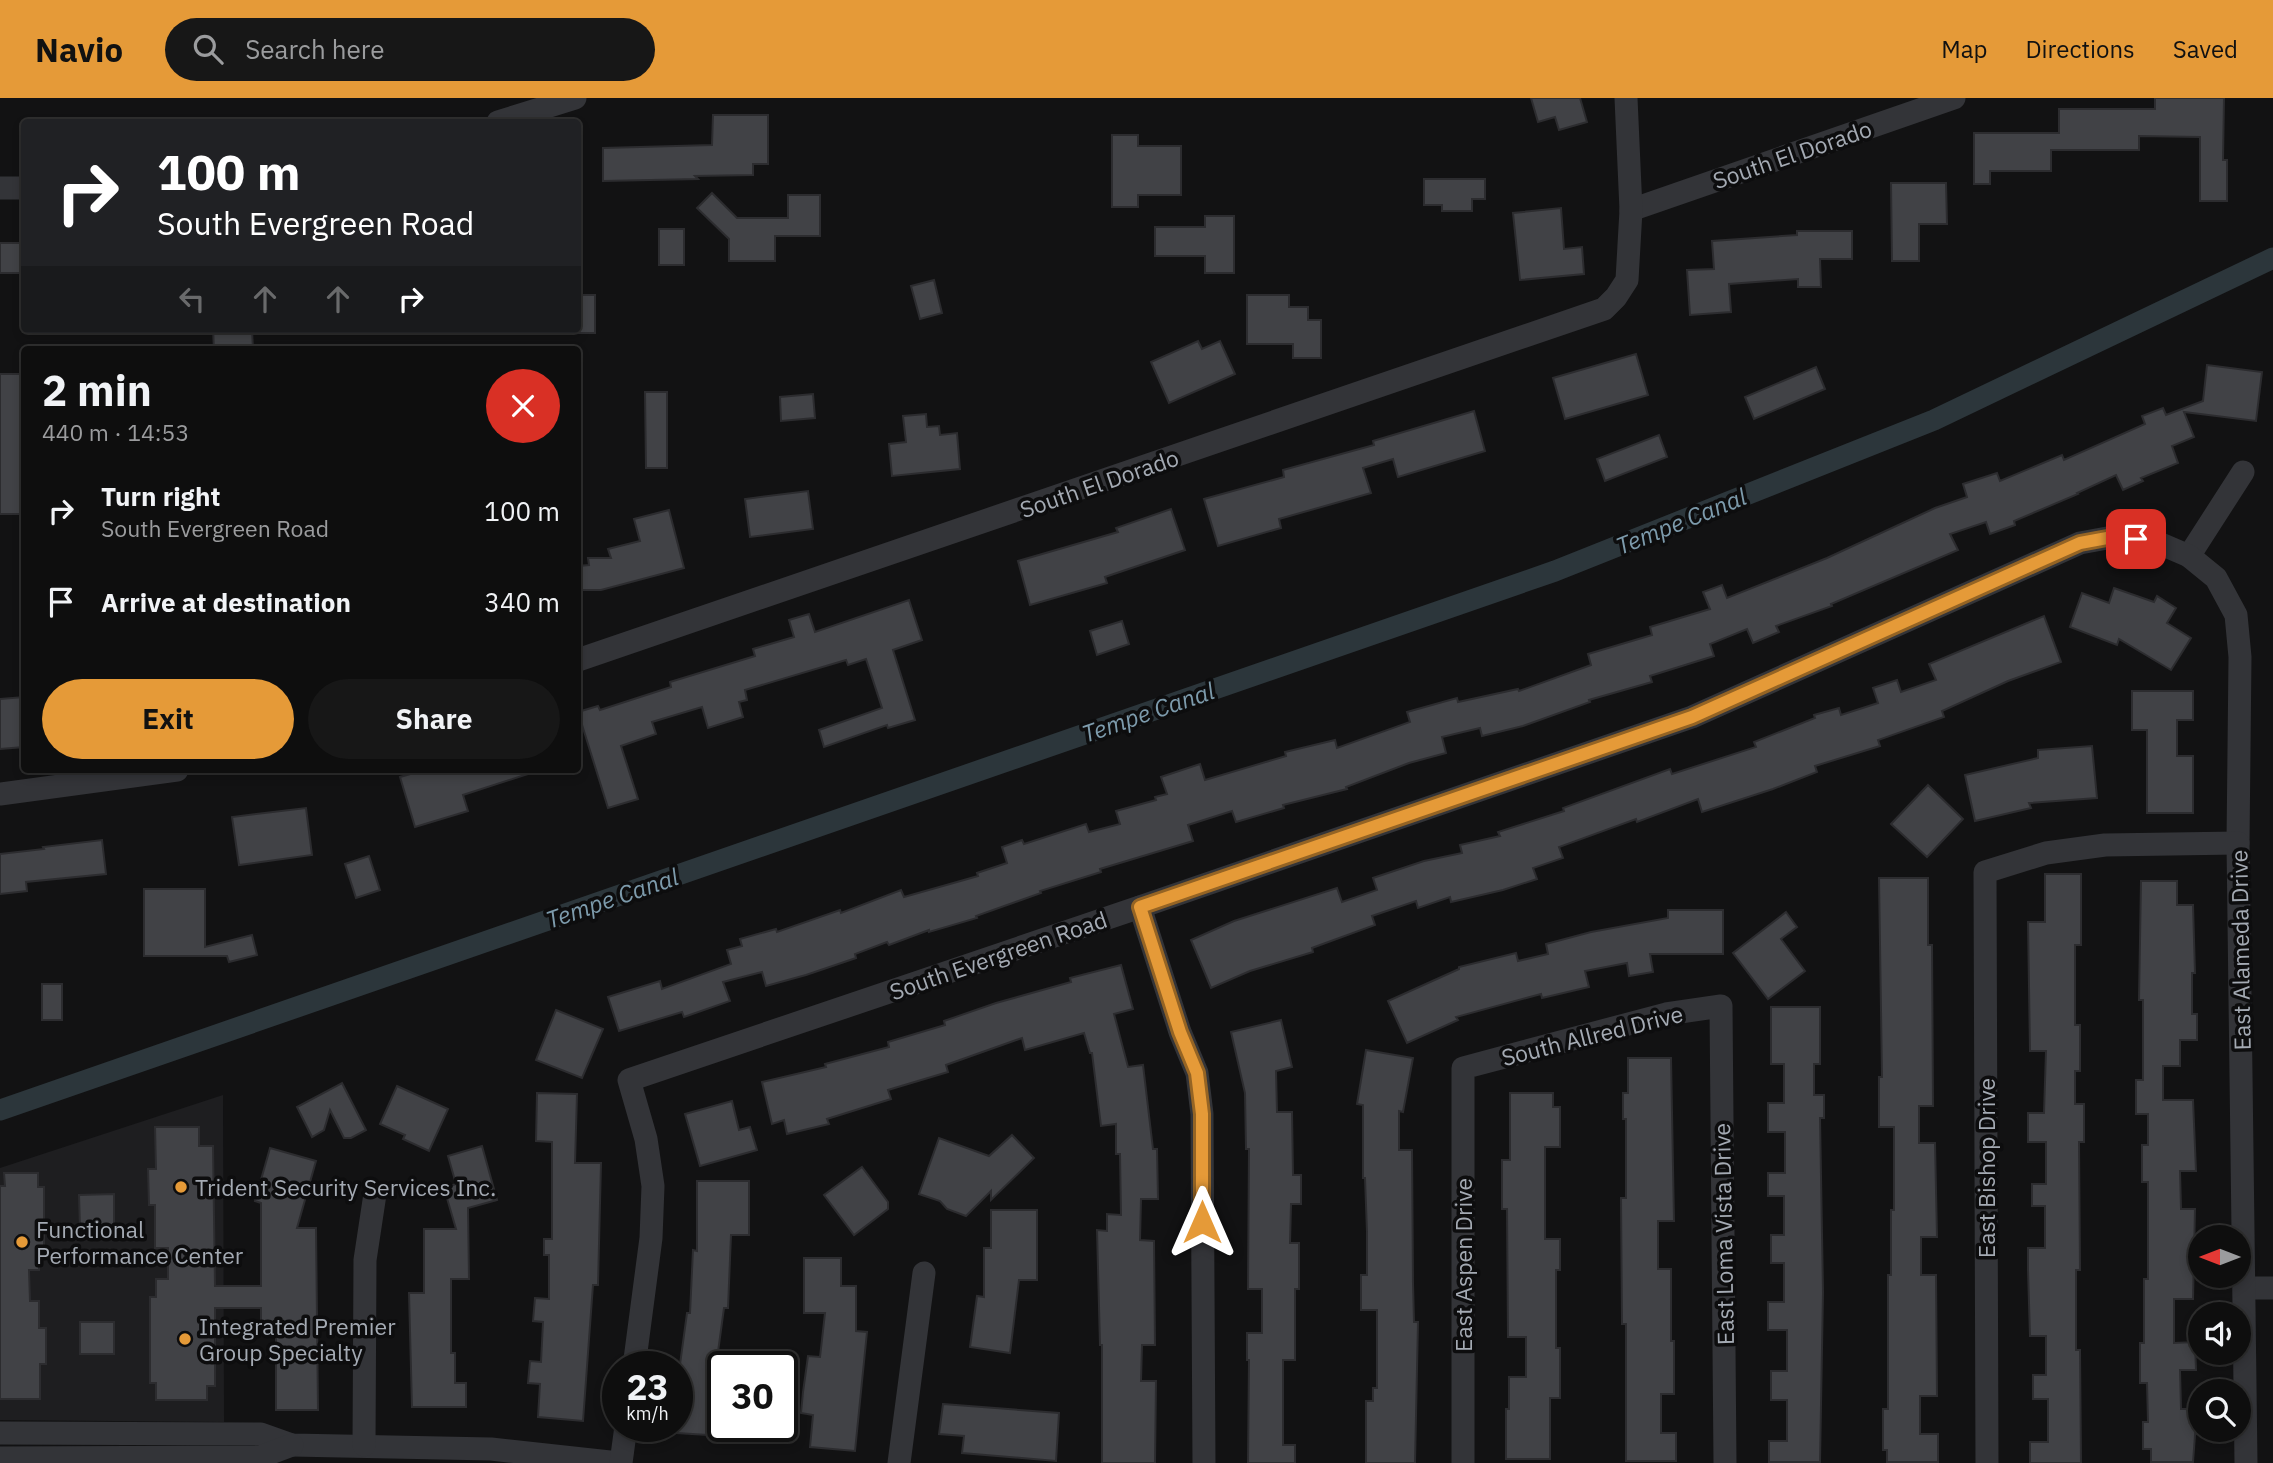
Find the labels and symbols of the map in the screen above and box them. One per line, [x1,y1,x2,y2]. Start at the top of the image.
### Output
street label: South El Dorado [1709,113,1875,195]
street label: South El Dorado [1016,442,1182,524]
water label: Tempe Canal [1611,480,1752,562]
pin [2106,509,2166,569]
water label: Tempe Canal [1077,674,1219,750]
street label: East Alameda Drive [2223,849,2257,1051]
water label: Tempe Canal [541,860,683,936]
street label: South Evergreen Road [885,904,1111,1006]
street label: South Allred Drive [1498,998,1686,1072]
street label: East Bishop Drive [1971,1078,2001,1258]
street label: East Loma Vista Drive [1706,1123,1740,1345]
place label: Trident Security Services Inc. [195,1172,496,1202]
street label: East Aspen Drive [1448,1178,1478,1352]
marker: Trident Security Services Inc. [173,1179,189,1195]
position arrow [1165,1185,1239,1259]
place label: Functional Performance Center [36,1214,244,1270]
north arrow [2188,1225,2250,1288]
marker: Functional Performance Center [14,1234,30,1250]
place label: Integrated Premier Group Specialty [199,1311,396,1367]
marker: Integrated Premier Group Specialty [177,1331,193,1347]
speed limit sign: 30 [707,1351,798,1442]

